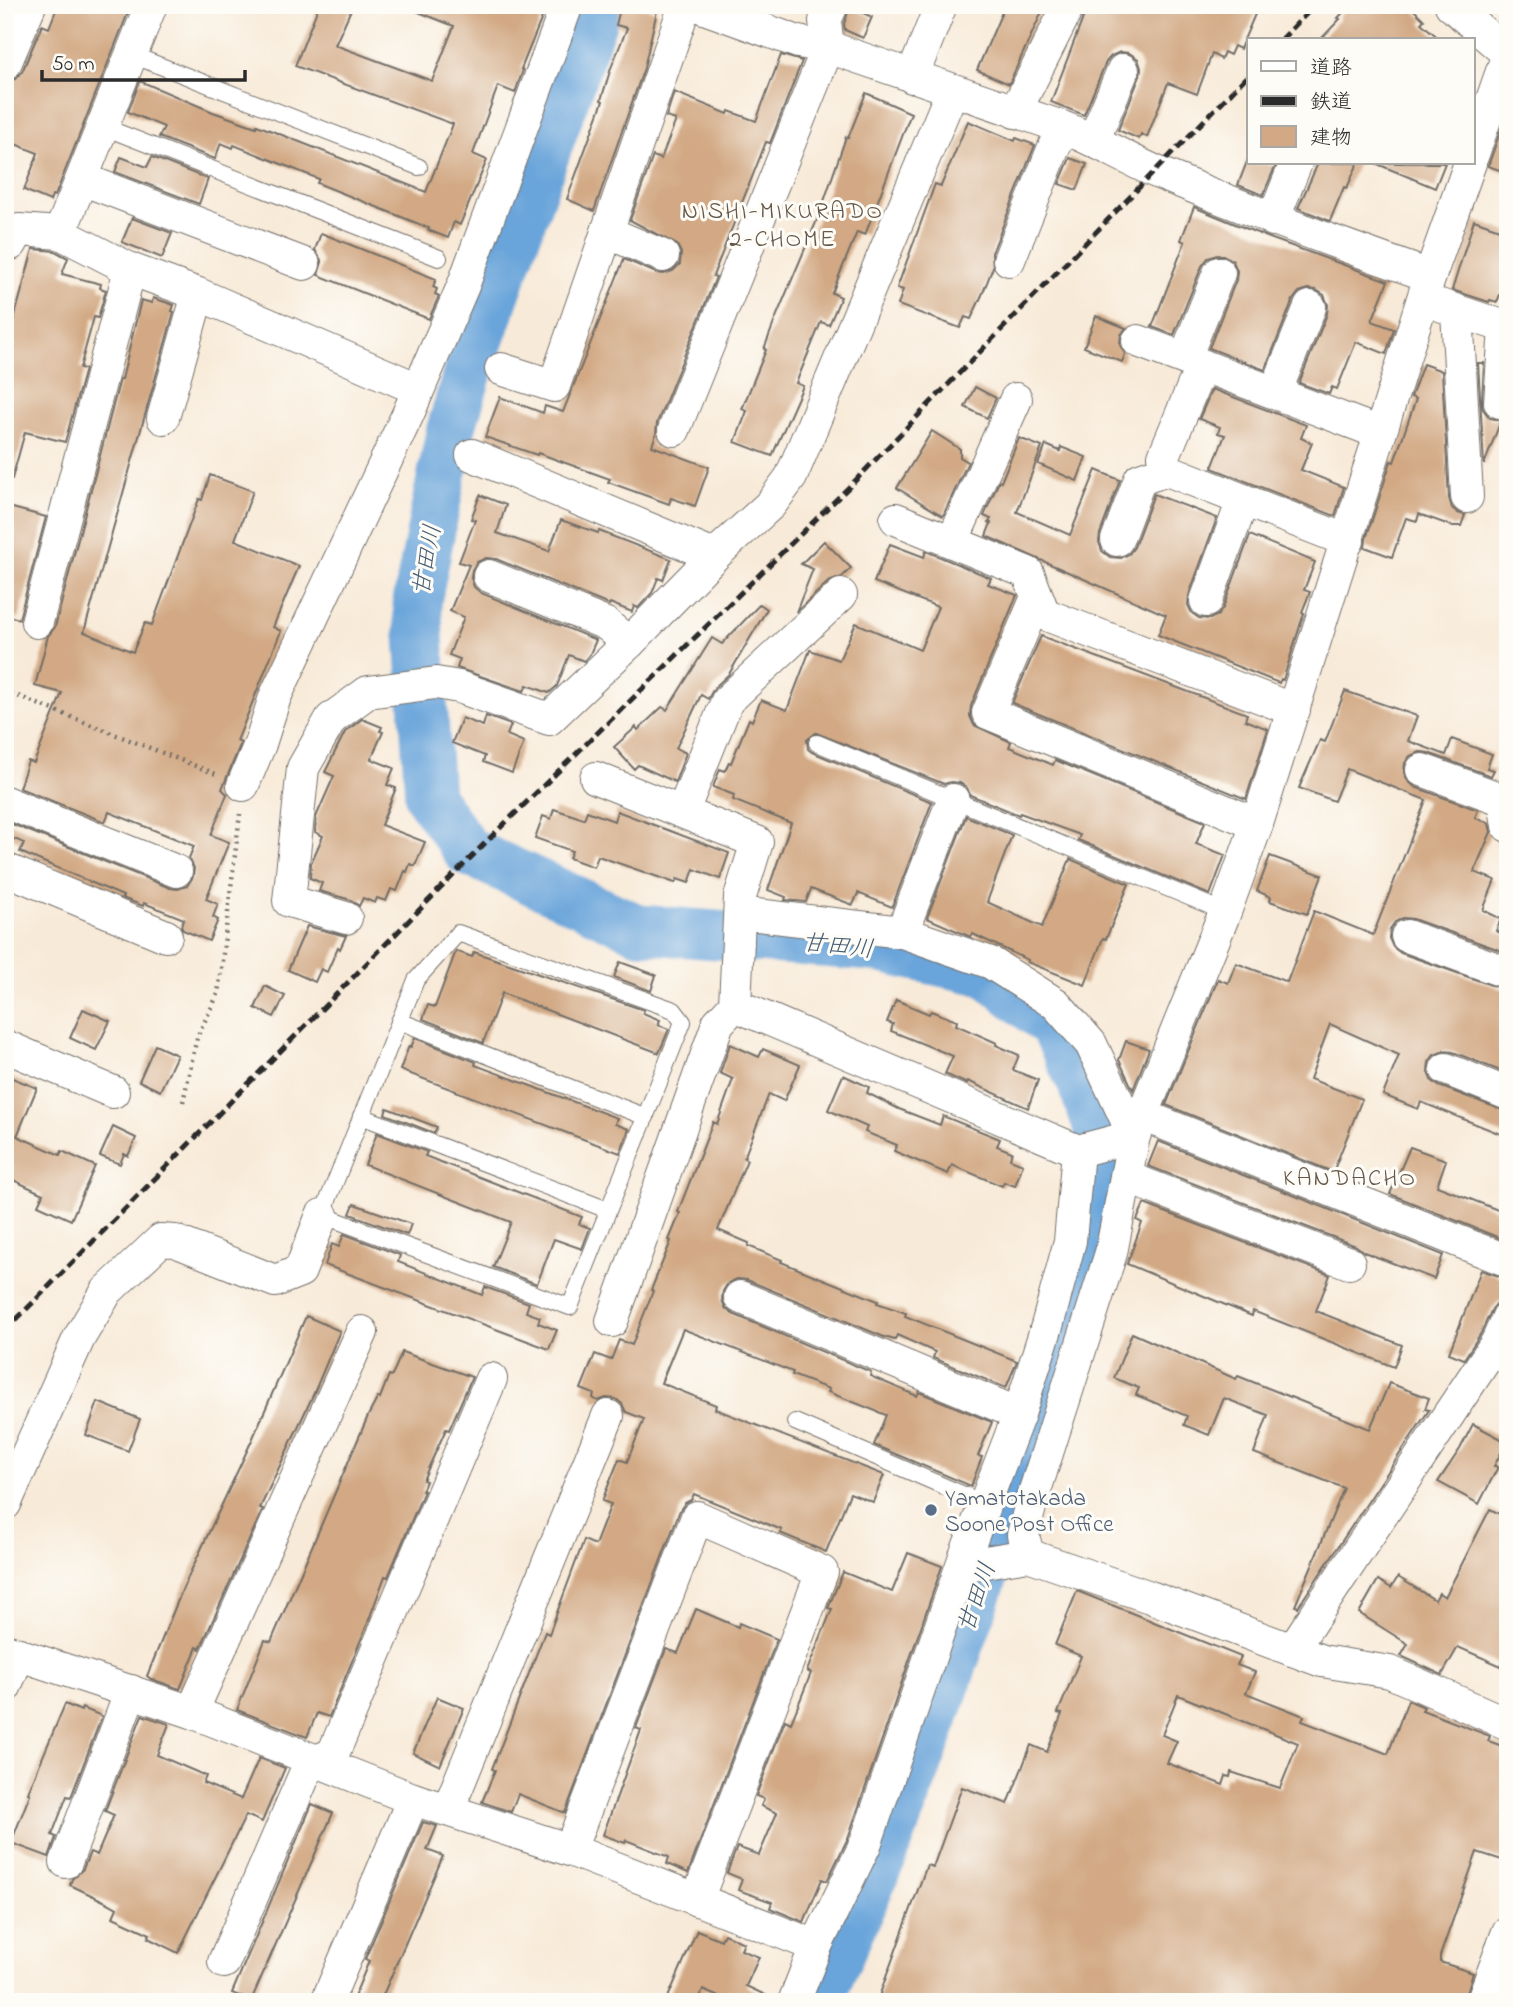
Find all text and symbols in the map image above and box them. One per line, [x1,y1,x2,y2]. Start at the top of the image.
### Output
scale bar [42,38,245,82]
legend [1247,38,1474,164]
text: 50 m [52,50,95,80]
text: 道路 [1310,54,1352,84]
text: 鉄道 [1310,88,1352,118]
text: 建物 [1310,124,1352,154]
district label: NISHI-MIKURADO 2-CHOME [682,195,884,258]
water label: 甘田川 [405,522,452,599]
water label: 甘田川 [800,926,875,969]
district label: KANDACHO [1283,1162,1417,1197]
place label: Yamatotakada Soone Post Office [945,1483,1114,1542]
marker: Yamatotakada Soone Post Office [923,1502,939,1518]
water label: 甘田川 [950,1558,1007,1638]

